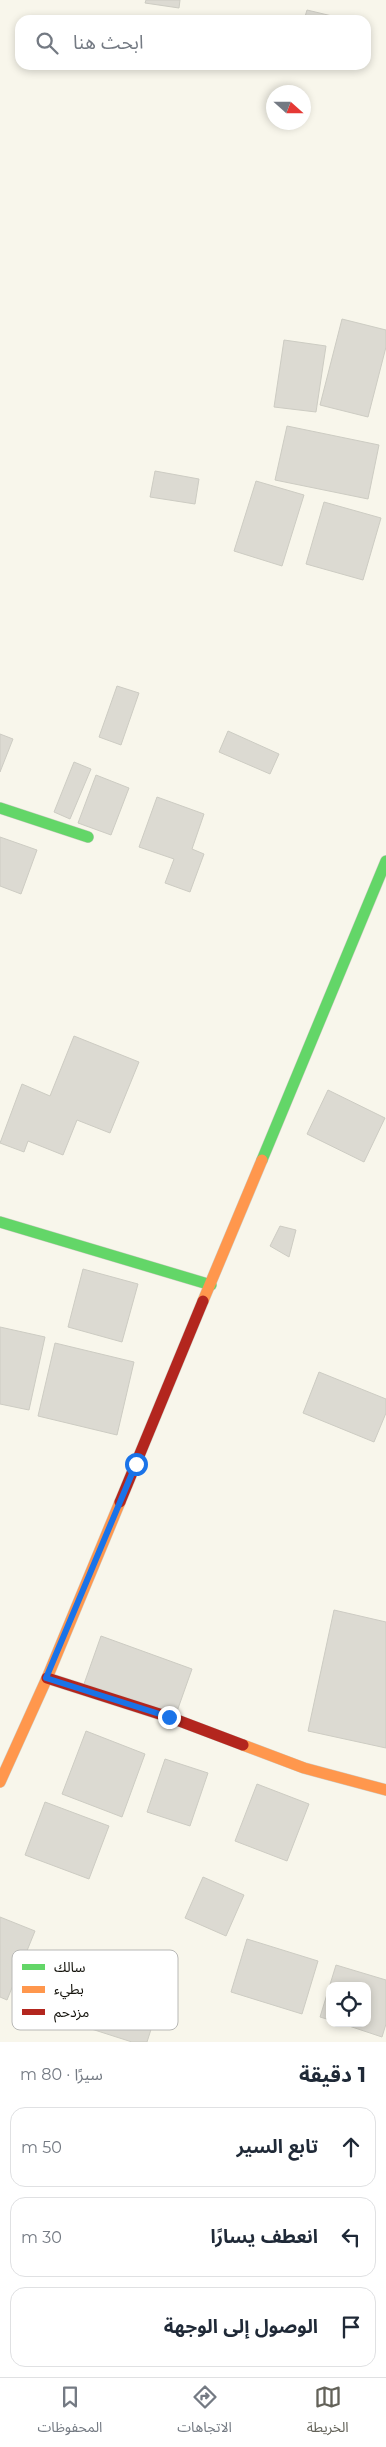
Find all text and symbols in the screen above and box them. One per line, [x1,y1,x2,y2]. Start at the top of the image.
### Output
search box [15,15,371,70]
icon: search [33,29,61,57]
text: ابحث هنا [73,31,143,54]
north arrow [266,85,311,130]
route start [125,1453,148,1476]
route end [158,1706,181,1729]
legend [12,1950,178,2030]
text: سالك [54,1958,86,1976]
text: بطيء [54,1980,84,2000]
map controls [326,1982,371,2027]
button: locate [326,1982,371,2027]
text: مزدحم [54,2003,89,2023]
text: 1 دقيقة [299,2062,366,2087]
text: سيرًا · 80 m [20,2065,103,2084]
icon: ahead [337,2133,365,2161]
text: تابع السير [236,2135,318,2158]
text: 50 m [21,2138,62,2157]
icon: left [337,2223,365,2251]
text: انعطف يسارًا [211,2225,318,2248]
text: 30 m [21,2228,62,2247]
icon: arrive [337,2313,365,2341]
text: الوصول إلى الوجهة [164,2315,318,2338]
tab: المحفوظات [37,2383,102,2442]
tab: الاتجاهات [177,2383,232,2442]
tab: الخريطة [307,2383,349,2442]

